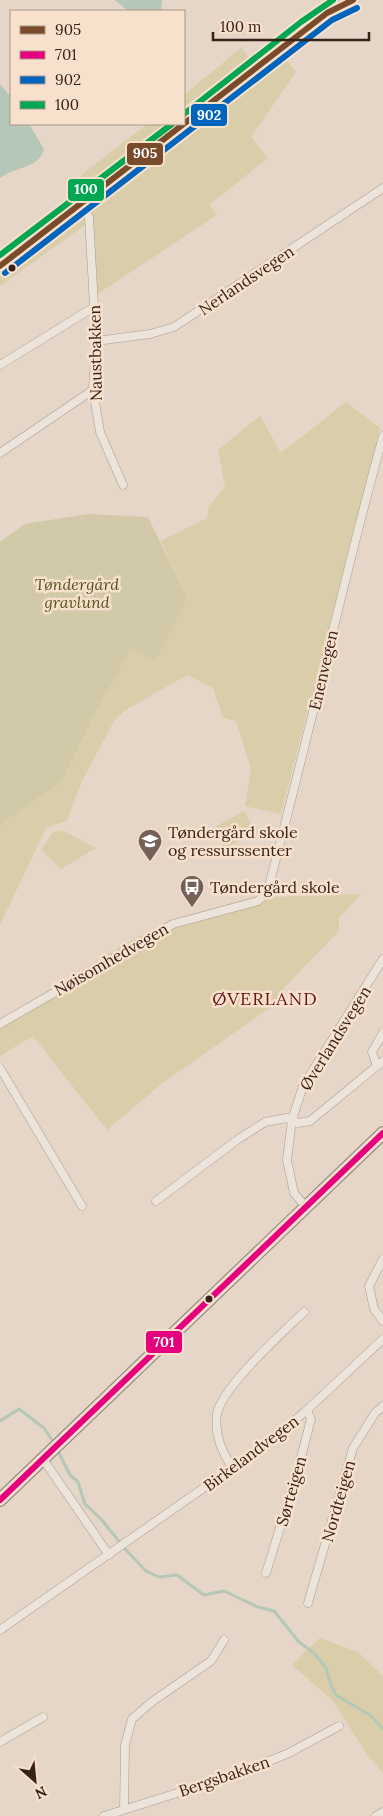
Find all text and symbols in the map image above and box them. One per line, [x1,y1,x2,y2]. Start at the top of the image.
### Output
legend [10,10,185,125]
scale bar [213,10,369,42]
text: 100 m [220,17,261,36]
text: 905 [55,20,81,39]
text: 701 [55,45,77,64]
text: 902 [55,70,81,89]
text: 100 [55,95,79,114]
line badge: 902 [190,103,228,127]
text: 902 [197,106,221,124]
line badge: 905 [126,142,164,166]
text: 905 [133,144,158,162]
line badge: 100 [67,178,105,202]
text: 100 [74,180,98,198]
street label: Nerlandsvegen [195,241,298,319]
unlabelled marker [7,263,17,273]
street label: Naustbakken [84,304,106,401]
park label: Tøndergård gravlund [35,574,119,612]
street label: Enenvegen [304,628,342,712]
place label: Tøndergård skole og ressurssenter [168,822,298,860]
school or university icon: Tøndergård skole og ressurssenter [137,828,163,862]
bus stop icon: Tøndergård skole [179,874,205,908]
place label: Tøndergård skole [210,877,340,897]
street label: Nøisomhedvegen [50,918,172,1000]
street label: Øverlandsvegen [295,982,375,1094]
district label: ØVERLAND [212,987,318,1010]
unlabelled marker [204,1294,214,1304]
line badge: 701 [145,1330,183,1354]
text: 701 [153,1333,175,1351]
street label: Birkelandvegen [199,1411,303,1495]
street label: Sørteigen [271,1453,311,1528]
street label: Nordteigen [317,1457,359,1544]
street label: Bergsbakken [176,1751,272,1801]
north arrow [10,1756,60,1806]
text: N [32,1782,50,1803]

